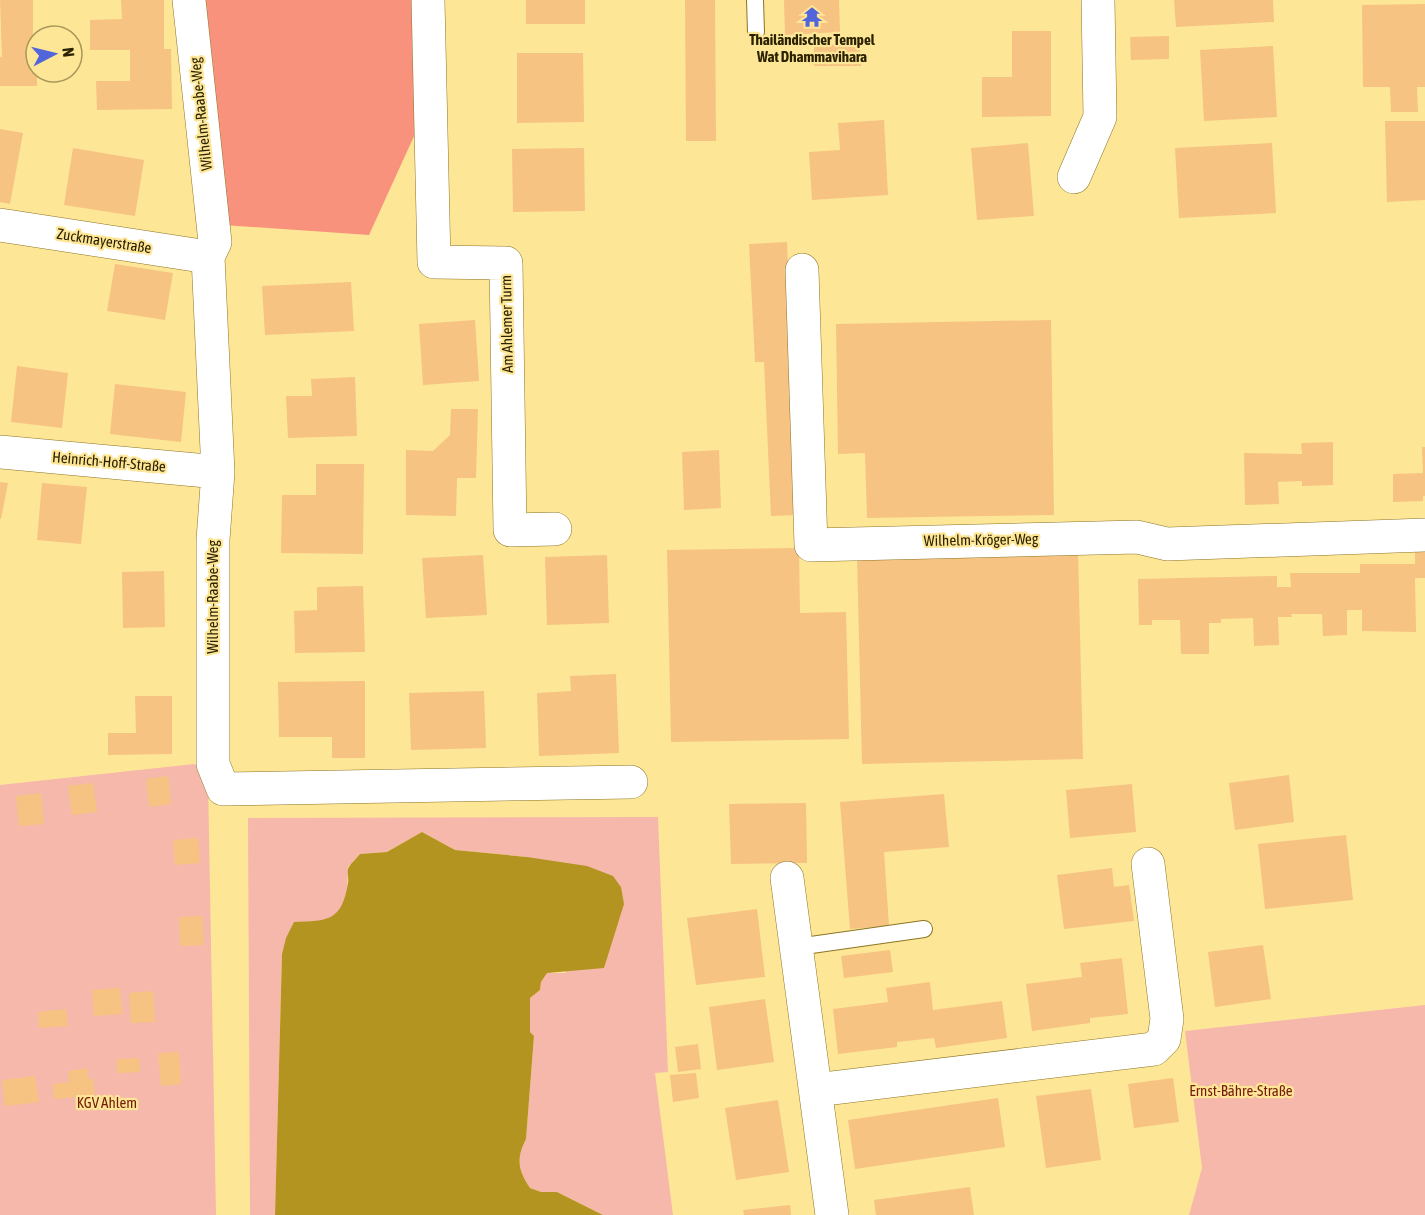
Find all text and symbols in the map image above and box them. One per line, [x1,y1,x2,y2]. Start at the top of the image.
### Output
temple icon: Thailändischer Tempel Wat Dhammavihara [800,5,824,29]
north arrow [24,24,84,84]
place label: Thailändischer Tempel Wat Dhammavihara [749,31,876,65]
text: N [59,46,78,58]
street label: Wilhelm-Raabe-Weg [186,56,215,171]
street label: Zuckmayerstraße [55,225,153,256]
street label: Am Ahlemer Turm [497,275,516,373]
street label: Heinrich-Hoff-Straße [52,448,167,475]
street label: Wilhelm-Kröger-Weg [924,530,1039,549]
street label: Wilhelm-Raabe-Weg [204,540,221,654]
park label: Ernst-Bähre-Straße [1189,1082,1293,1099]
park label: KGV Ahlem [77,1094,137,1111]

